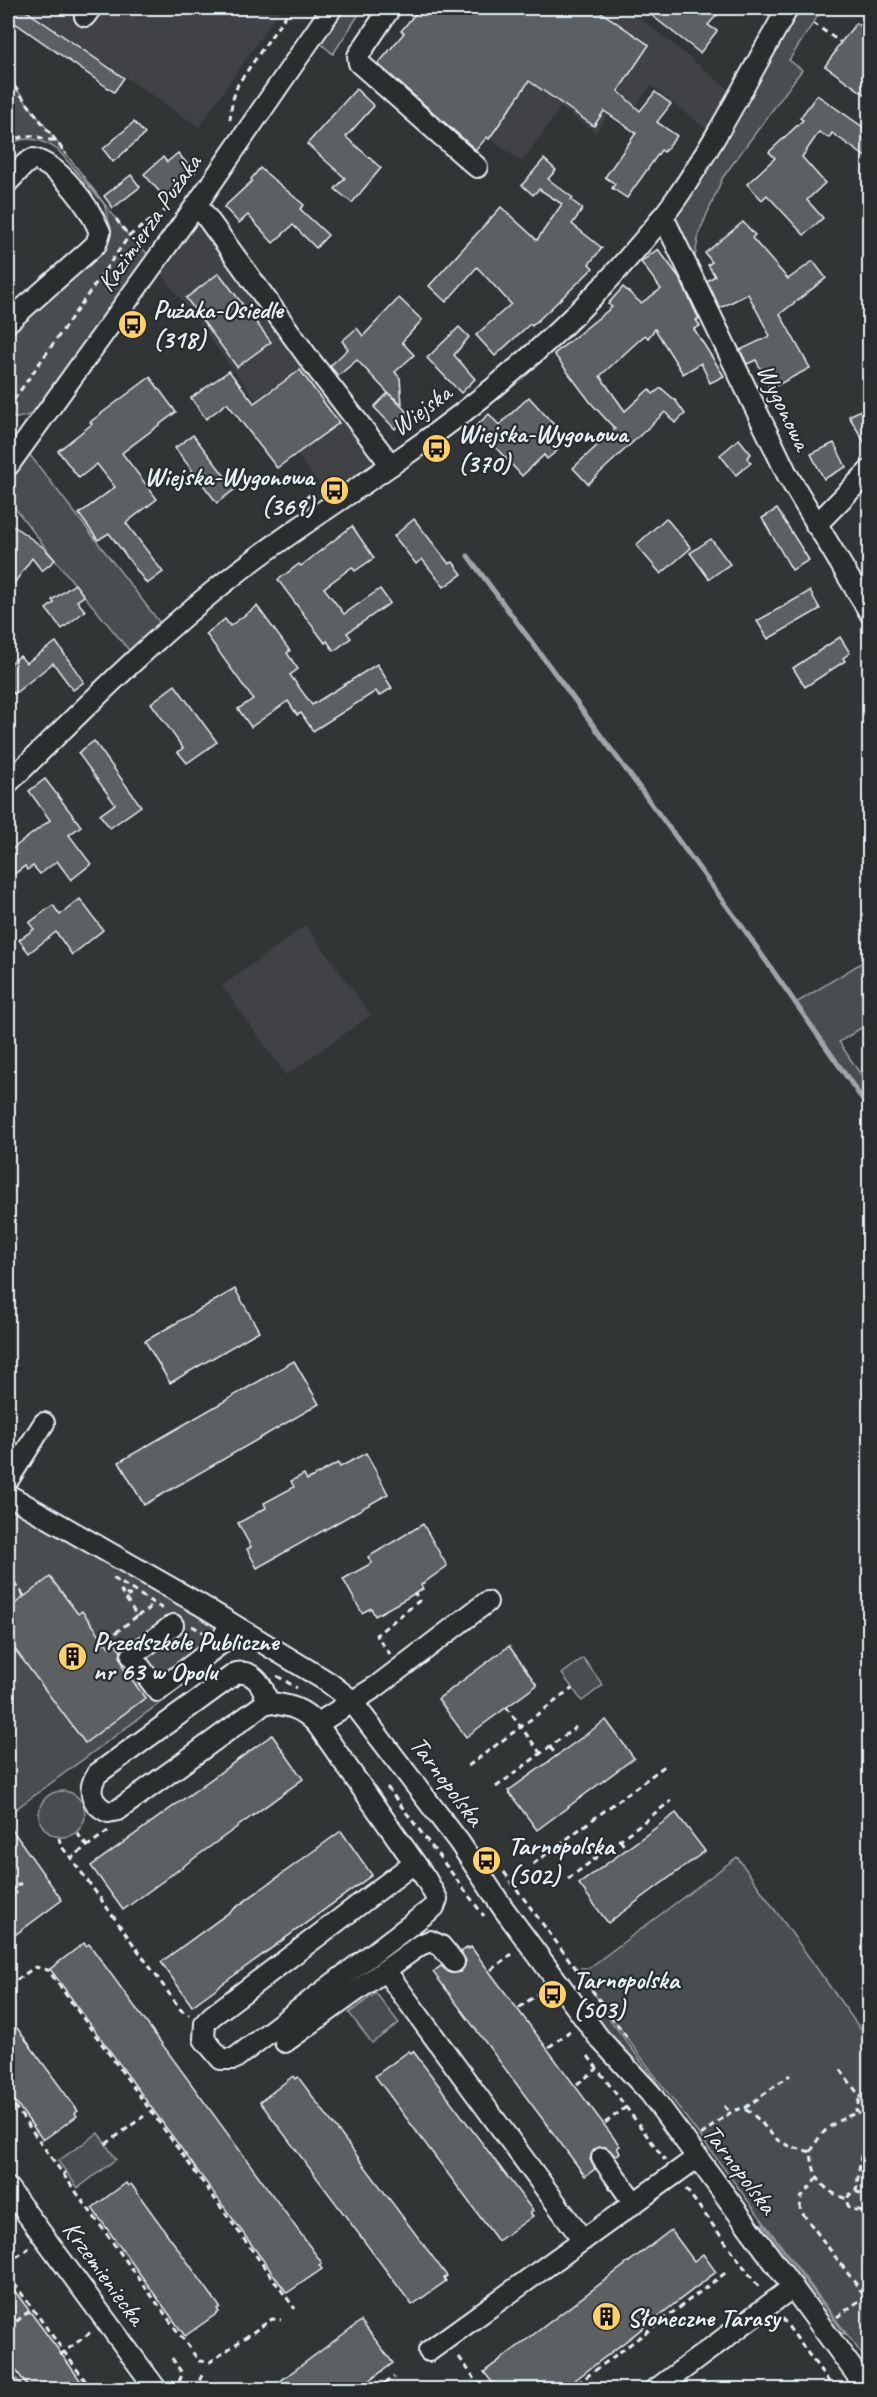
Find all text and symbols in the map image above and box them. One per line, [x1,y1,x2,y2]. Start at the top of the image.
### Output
street label: Kazimierza Pużaka [89,147,209,298]
place label: Pużaka-Osiedle (318) [153,293,285,356]
bus stop icon: Pużaka-Osiedle (318) [116,308,148,340]
street label: Wygonowa [749,359,820,457]
street label: Wiejska [384,375,460,443]
place label: Wiejska-Wygonowa (370) [458,417,630,480]
bus stop icon: Wiejska-Wygonowa (370) [421,432,453,464]
place label: Wiejska-Wygonowa (369) [144,460,316,523]
bus stop icon: Wiejska-Wygonowa (369) [319,475,351,507]
place label: Przedszkole Publiczne nr 63 w Opolu [93,1625,281,1688]
building icon: Przedszkole Publiczne nr 63 w Opolu [56,1640,88,1672]
street label: Tarnopolska [402,1729,493,1834]
place label: Tarnopolska (502) [508,1829,617,1892]
bus stop icon: Tarnopolska (502) [471,1844,503,1876]
place label: Tarnopolska (503) [573,1963,682,2026]
bus stop icon: Tarnopolska (503) [536,1978,568,2010]
street label: Tarnopolska [695,2117,786,2222]
street label: Krzemieniecka [55,2214,154,2334]
building icon: Słoneczne Tarasy [590,2301,622,2333]
place label: Słoneczne Tarasy [627,2301,782,2334]

